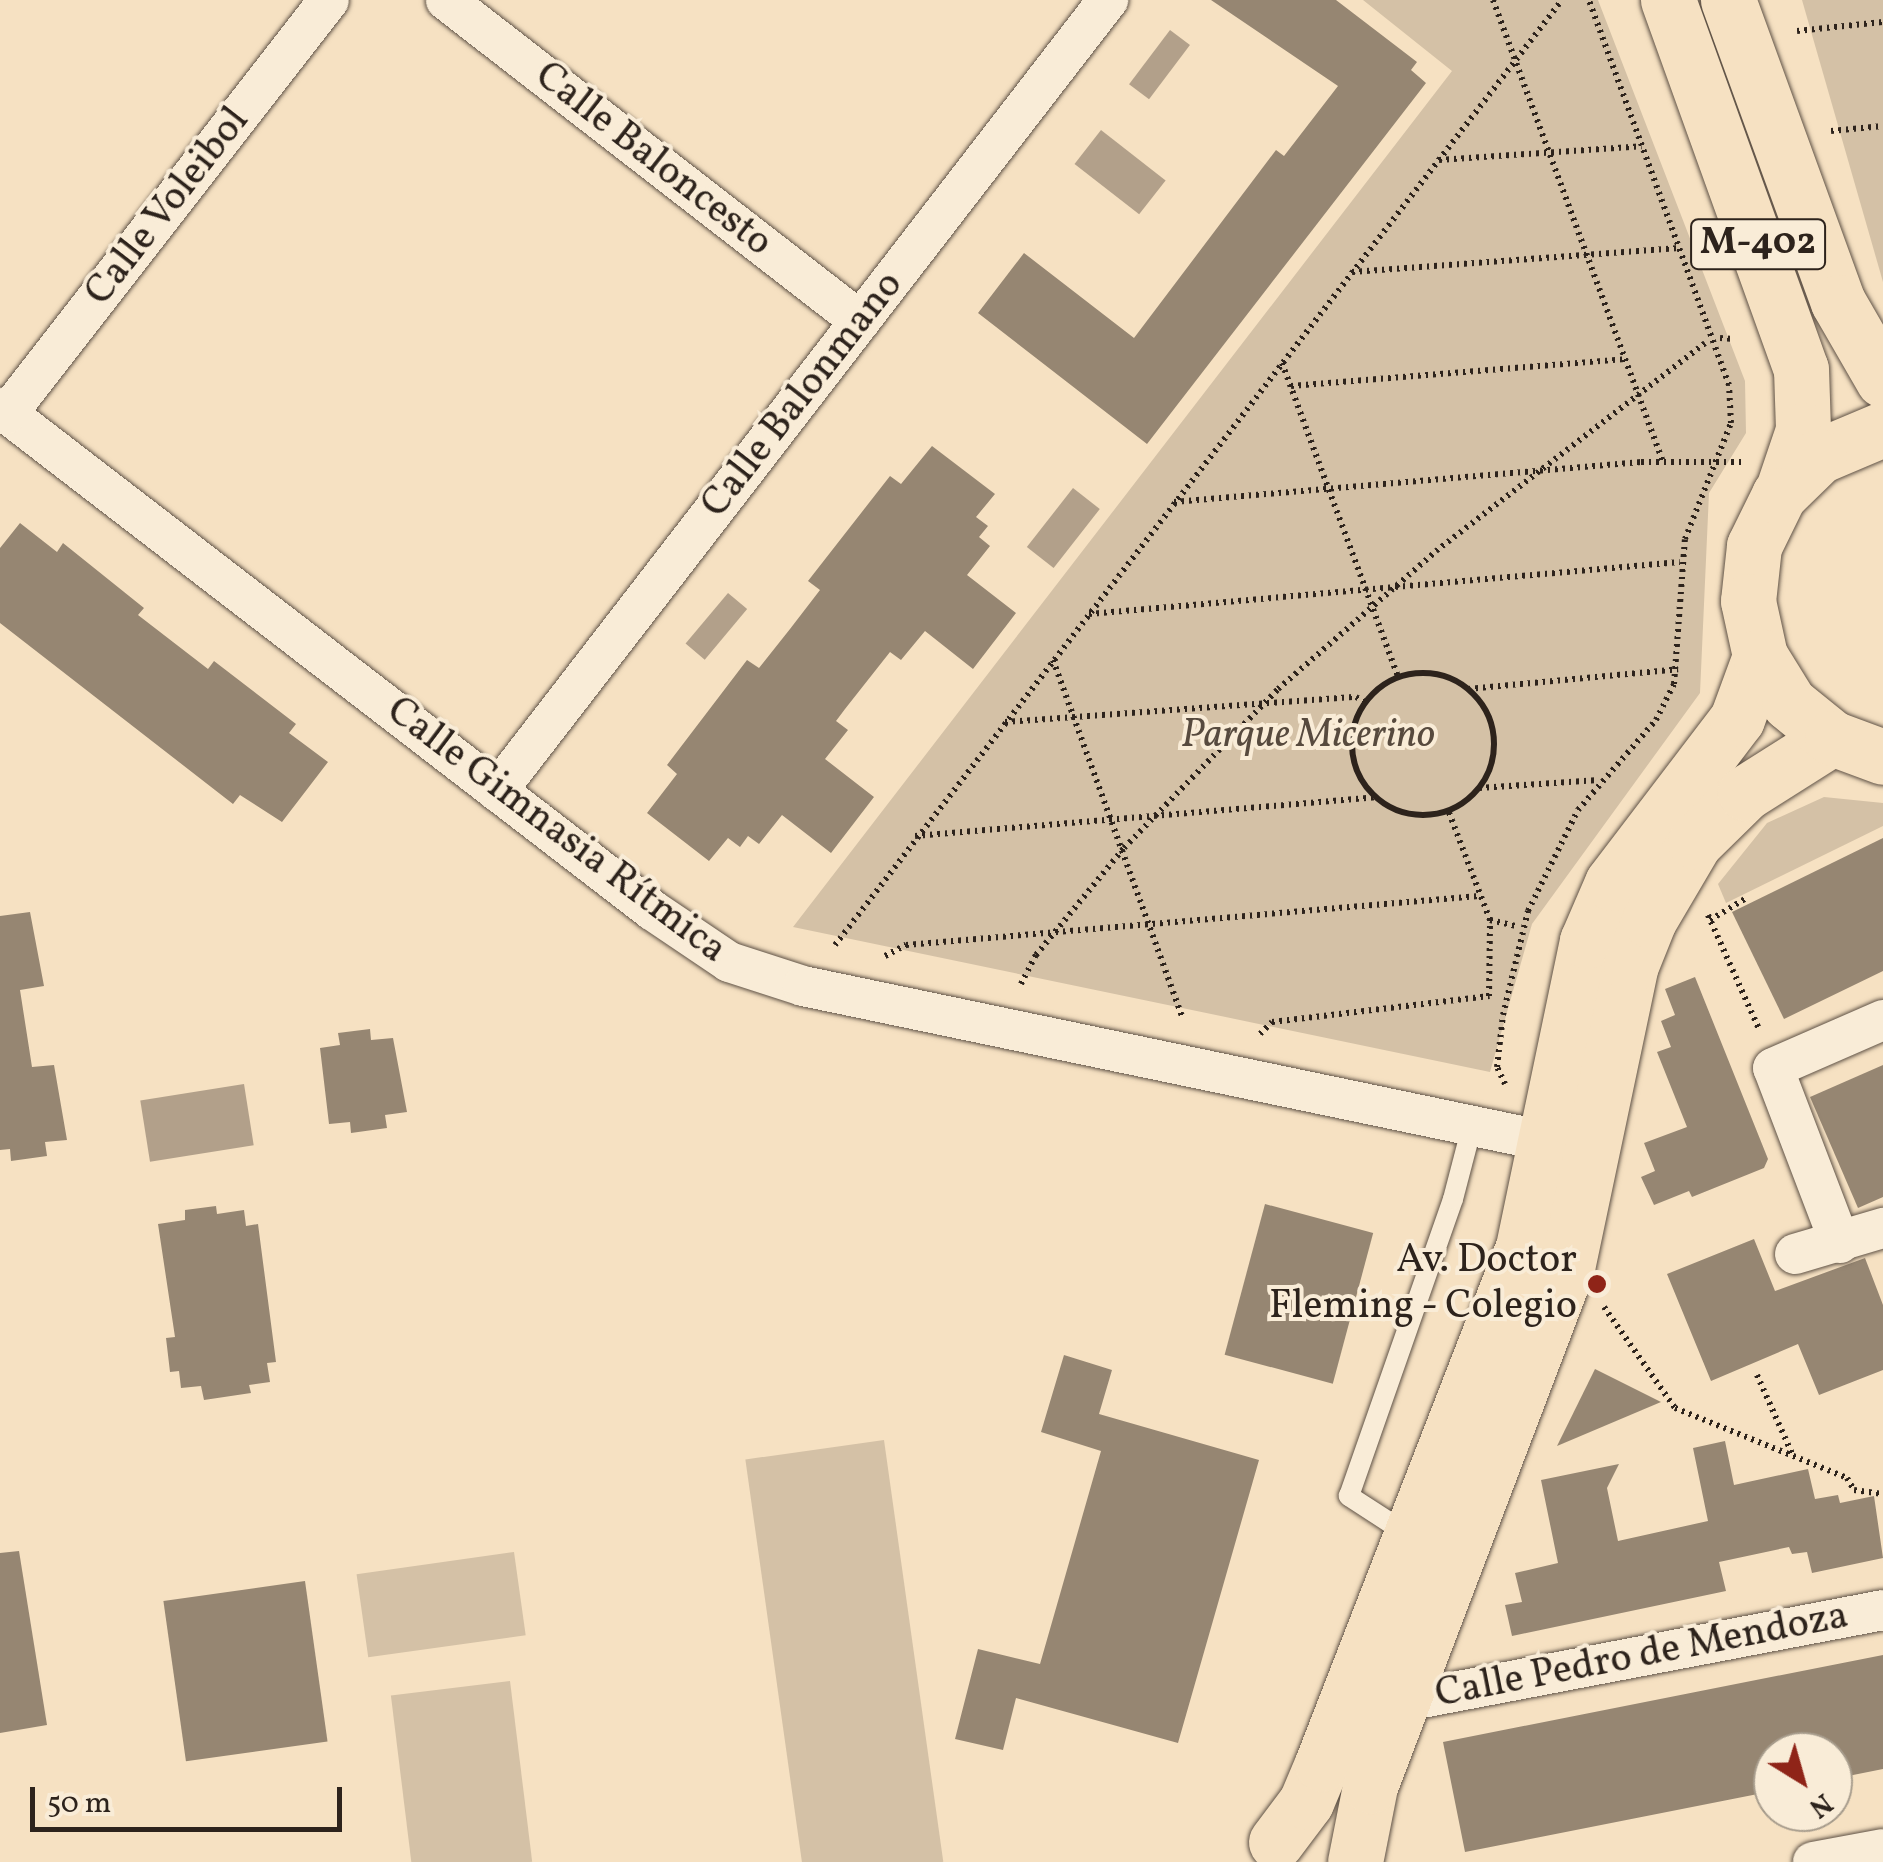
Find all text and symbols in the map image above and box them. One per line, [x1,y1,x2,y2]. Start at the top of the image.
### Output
street label: Calle Baloncesto [525,53,781,267]
street label: Calle Voleibol [75,98,261,316]
road number: M-402 [1688,211,1828,277]
street label: Calle Balonmano [692,262,914,528]
street label: Calle Gimnasia Rítmica [377,688,735,974]
park label: Parque Micerino [1181,712,1435,760]
place label: Av. Doctor Fleming - Colegio [1267,1237,1577,1331]
marker: Av. Doctor Fleming - Colegio [1586,1273,1608,1295]
street label: Calle Pedro de Mendoza [1432,1592,1852,1720]
north arrow [1753,1732,1853,1832]
scale bar [35,1767,348,1829]
text: 50 m [47,1783,111,1825]
text: N [1800,1783,1840,1826]

